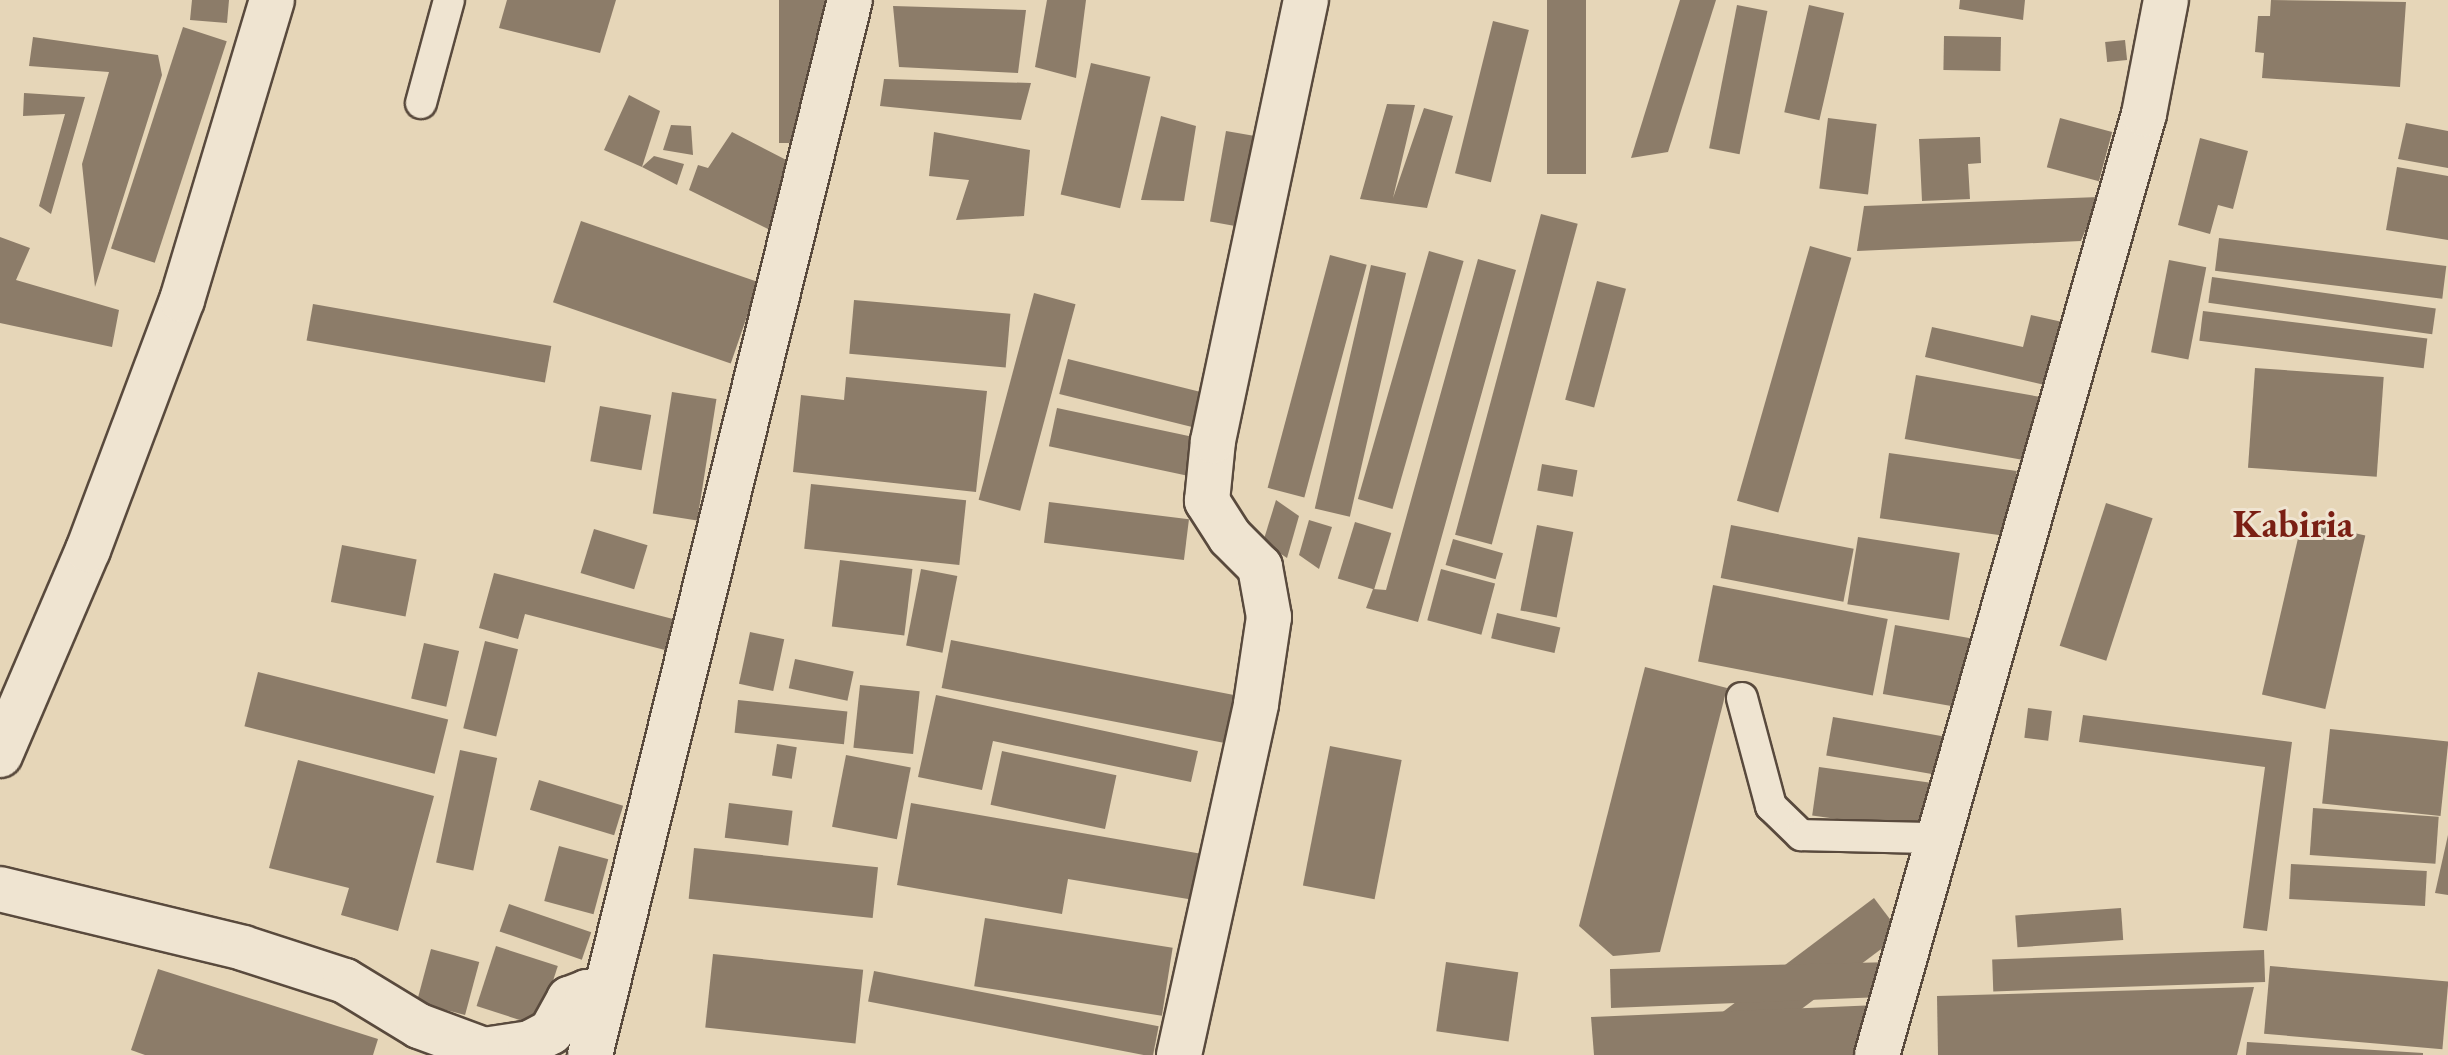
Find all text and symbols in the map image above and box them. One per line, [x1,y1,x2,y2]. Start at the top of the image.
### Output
district label: Kabiria [2232,501,2354,547]

